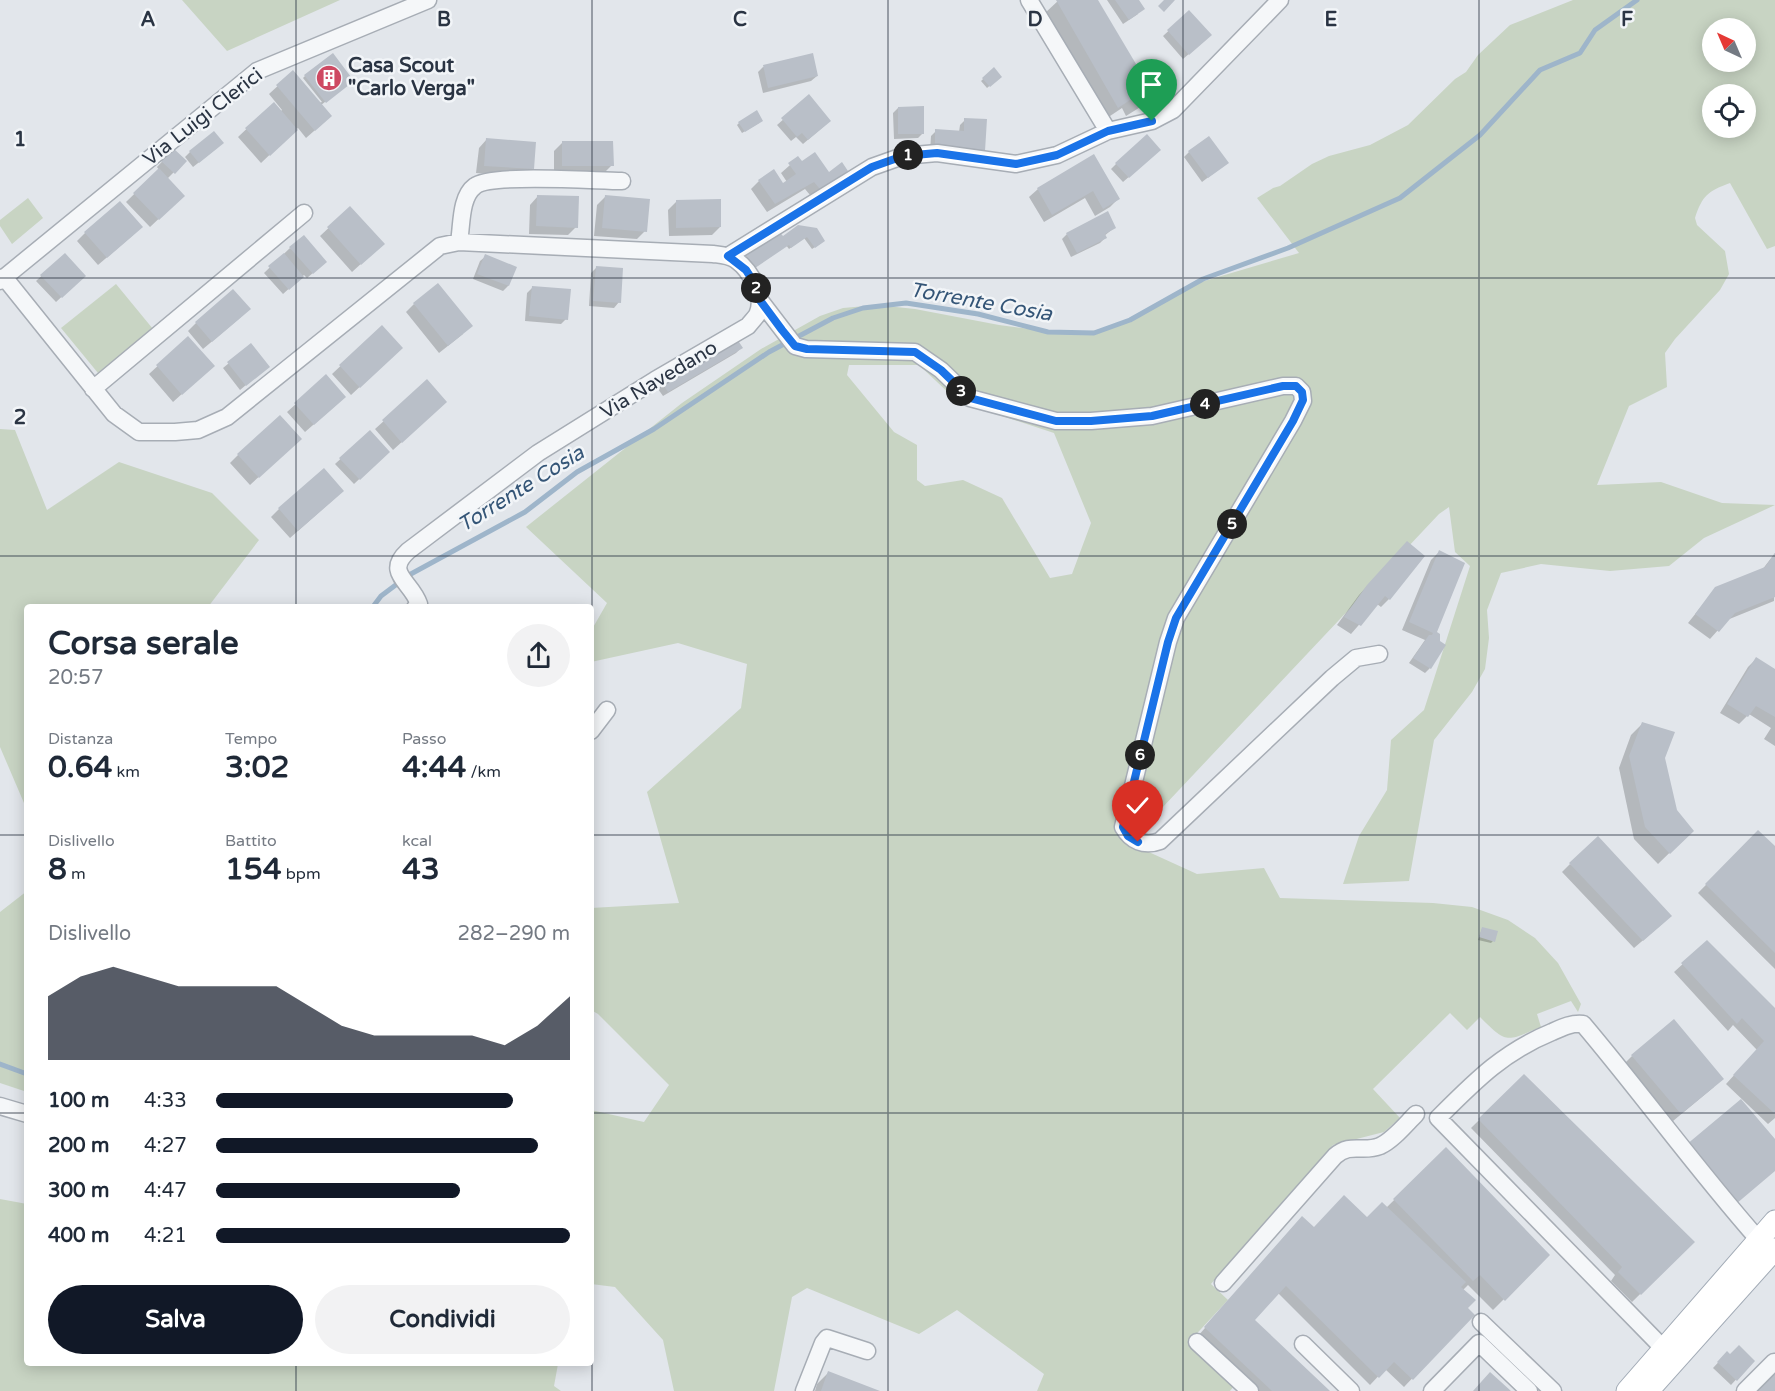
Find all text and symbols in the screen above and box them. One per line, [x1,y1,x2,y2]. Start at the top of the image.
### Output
text: A [141,8,156,32]
text: B [437,8,451,32]
text: C [733,8,747,32]
text: D [1027,8,1043,32]
text: E [1325,8,1338,32]
text: F [1621,8,1633,32]
north arrow [1702,18,1756,72]
map controls [1702,18,1756,138]
place label: Casa Scout "Carlo Verga" [348,54,475,101]
pin [1126,59,1177,121]
street label: Via Luigi Clerici [138,63,268,171]
building icon: Casa Scout "Carlo Verga" [314,63,344,93]
icon: arrive [1135,68,1168,101]
button: locate [1702,84,1756,138]
text: 1 [14,128,26,152]
pin: 1 [893,140,923,170]
text: 1 [903,145,913,165]
pin: 2 [741,273,771,303]
water label: Torrente Cosia [908,277,1055,327]
text: 2 [751,278,761,298]
street label: Via Navedano [596,336,722,424]
pin: 3 [946,376,976,406]
text: 3 [956,381,966,401]
pin: 4 [1190,389,1220,419]
text: 4 [1200,394,1210,414]
text: 2 [14,406,26,430]
water label: Torrente Cosia [453,440,590,538]
pin: 5 [1217,509,1247,539]
text: 5 [1227,514,1237,534]
text: Corsa serale [48,624,239,663]
button: share [507,624,570,687]
text: 20:57 [48,666,103,690]
text: Distanza [48,729,113,749]
text: Tempo [225,729,277,749]
text: Passo [402,729,446,749]
pin: 6 [1125,740,1155,770]
text: 6 [1135,745,1145,765]
text: 0.64 [48,749,112,786]
text: 3:02 [225,749,289,786]
text: 4:44 [402,749,466,786]
text: km [112,762,140,782]
text: /km [466,762,501,782]
pin [1112,780,1163,842]
icon: check [1121,789,1154,822]
text: Dislivello [48,831,115,851]
text: Battito [225,831,277,851]
text: kcal [402,831,432,851]
text: 8 [48,851,67,888]
text: 154 [225,851,282,888]
text: 43 [402,851,440,888]
text: m [67,864,86,884]
text: bpm [282,864,321,884]
text: Dislivello [48,922,131,946]
text: 282–290 m [457,922,570,946]
text: 100 m [48,1089,109,1113]
text: 4:33 [144,1089,187,1113]
text: 200 m [48,1134,109,1158]
text: 4:27 [144,1134,187,1158]
text: 300 m [48,1179,109,1203]
text: 4:47 [144,1179,187,1203]
text: 400 m [48,1224,109,1248]
text: 4:21 [144,1224,187,1248]
button: Salva [48,1285,303,1354]
button: Condividi [315,1285,570,1354]

